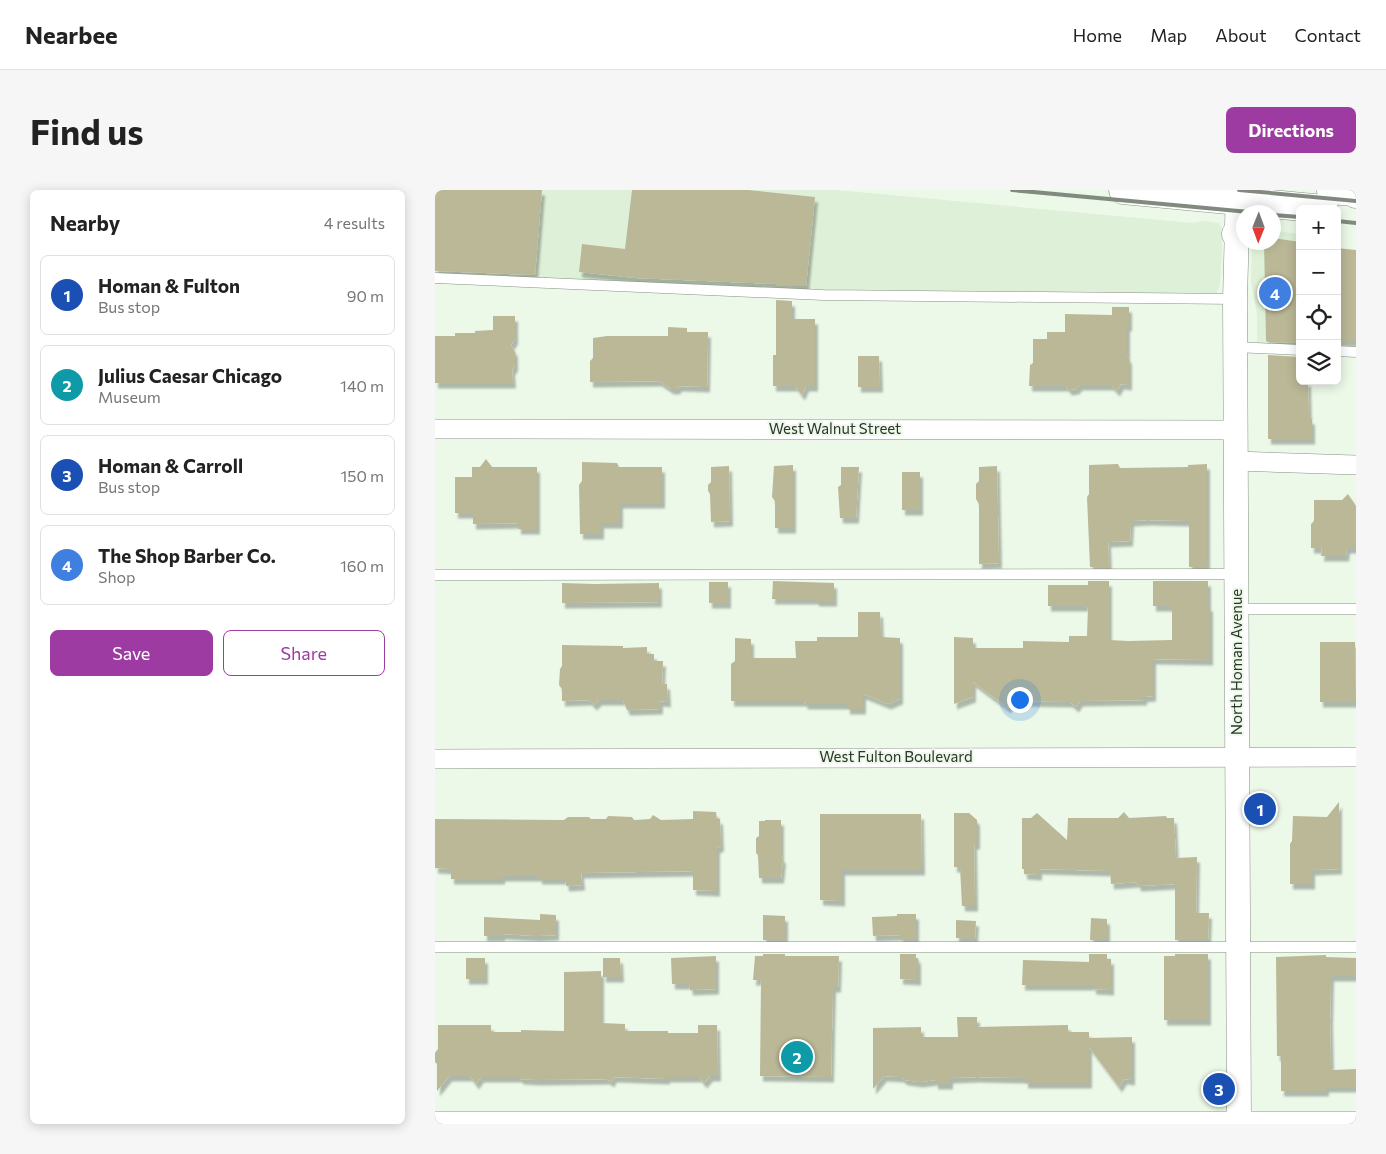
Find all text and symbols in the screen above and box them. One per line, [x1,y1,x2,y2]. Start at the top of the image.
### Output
text: Nearbee [25,20,118,49]
text: Home [1073,24,1122,46]
text: Map [1150,24,1187,46]
text: About [1215,24,1267,46]
text: Contact [1295,24,1361,46]
button: Directions [1226,107,1356,153]
text: Find us [30,109,144,152]
north arrow [1236,205,1281,250]
map controls [1296,205,1341,385]
button: + [1296,205,1341,250]
text: Nearby [50,210,120,235]
text: 4 results [324,213,385,232]
button: − [1296,250,1341,295]
text: Homan & Fulton [98,274,240,297]
pin: 4 [1259,274,1291,312]
text: 1 [63,286,71,305]
text: 90 m [347,286,384,305]
button: locate [1296,295,1341,340]
text: Bus stop [98,297,160,316]
button: layers [1296,340,1341,385]
text: Julius Caesar Chicago [98,364,282,387]
text: 2 [62,376,72,395]
text: 140 m [340,376,384,395]
text: Museum [98,387,161,406]
street label: West Walnut Street [769,419,901,437]
text: Homan & Carroll [98,454,243,477]
text: 3 [62,466,72,485]
text: 150 m [341,466,384,485]
text: Bus stop [98,477,160,496]
text: The Shop Barber Co. [98,544,276,567]
text: 4 [62,556,72,575]
text: 160 m [340,556,384,575]
text: Shop [98,567,136,586]
street label: North Homan Avenue [1227,589,1245,735]
button: Save [50,630,213,676]
button: Share [223,630,385,676]
your location [1007,687,1033,713]
street label: West Fulton Boulevard [819,747,973,765]
pin: 1 [1244,790,1276,828]
pin: 2 [781,1038,813,1076]
pin: 3 [1203,1070,1235,1108]

